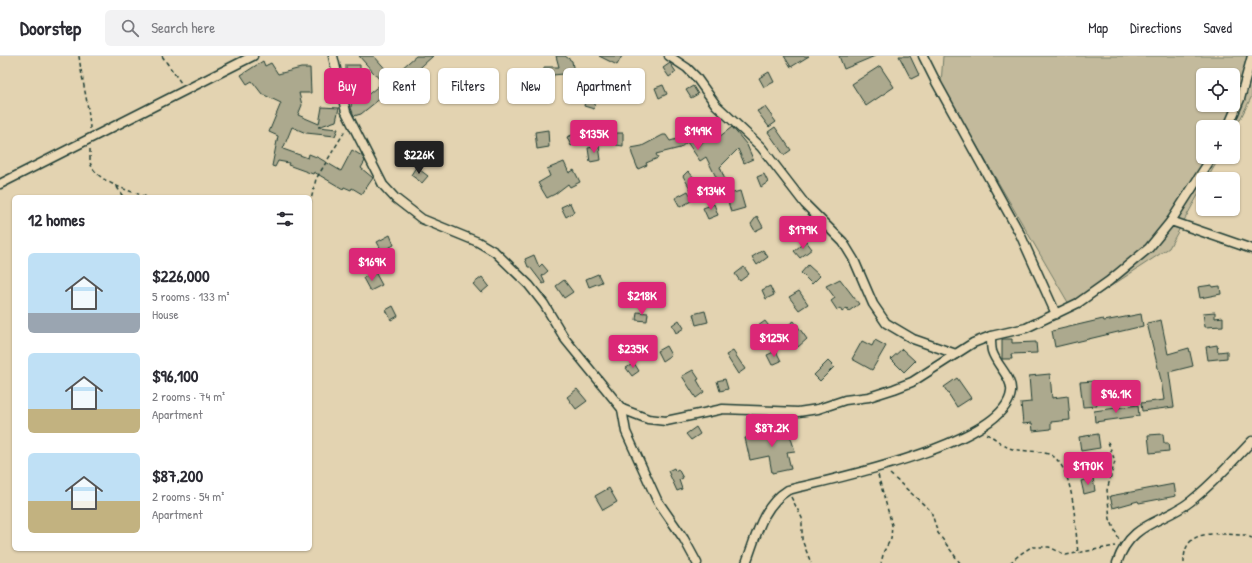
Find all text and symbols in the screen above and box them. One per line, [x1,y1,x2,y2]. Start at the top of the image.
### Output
search box [105,10,385,46]
text: Doorstep [20,15,81,41]
icon: search [119,17,141,39]
text: Search here [151,17,215,38]
text: Map [1088,18,1108,37]
text: Directions [1130,18,1181,37]
text: Saved [1203,18,1232,37]
chip: Buy [324,68,371,104]
chip: Rent [379,68,430,104]
chip: Filters [438,68,499,104]
chip: New [507,68,555,104]
chip: Apartment [563,68,645,104]
map controls [1196,68,1240,216]
button: locate [1196,68,1240,112]
pin: $149K [670,117,726,151]
pin: $135K [566,120,622,154]
button: + [1196,120,1240,164]
text: $149K [684,121,712,139]
text: $135K [579,124,609,142]
pin: $226K [391,141,447,175]
text: $226K [404,145,434,163]
button: − [1196,172,1240,216]
pin: $134K [683,177,739,211]
text: $134K [697,181,725,199]
text: 12 homes [28,208,85,231]
icon: filters [274,208,296,230]
pin: $179K [775,216,831,250]
text: $179K [788,220,818,238]
pin: $169K [344,248,400,282]
text: $169K [358,252,386,270]
text: $226,000 [152,264,210,287]
icon: home [60,269,108,317]
pin: $218K [614,282,670,316]
text: $218K [627,286,657,304]
text: 5 rooms · 133 m² [152,287,230,305]
text: House [152,305,179,323]
pin: $125K [746,324,802,358]
text: $125K [759,328,789,346]
pin: $235K [605,335,661,369]
text: $235K [618,339,648,357]
text: $96,100 [152,364,198,387]
icon: home [60,369,108,417]
pin: $96.1K [1083,380,1149,414]
text: $96.1K [1101,384,1131,402]
text: 2 rooms · 74 m² [152,387,225,405]
text: Apartment [152,405,203,423]
pin: $87.2K [739,414,805,448]
text: $87.2K [755,418,789,436]
pin: $170K [1060,452,1116,486]
text: $170K [1073,456,1103,474]
text: $87,200 [152,464,203,487]
icon: home [60,469,108,517]
text: 2 rooms · 54 m² [152,487,224,505]
text: Apartment [152,505,203,523]

